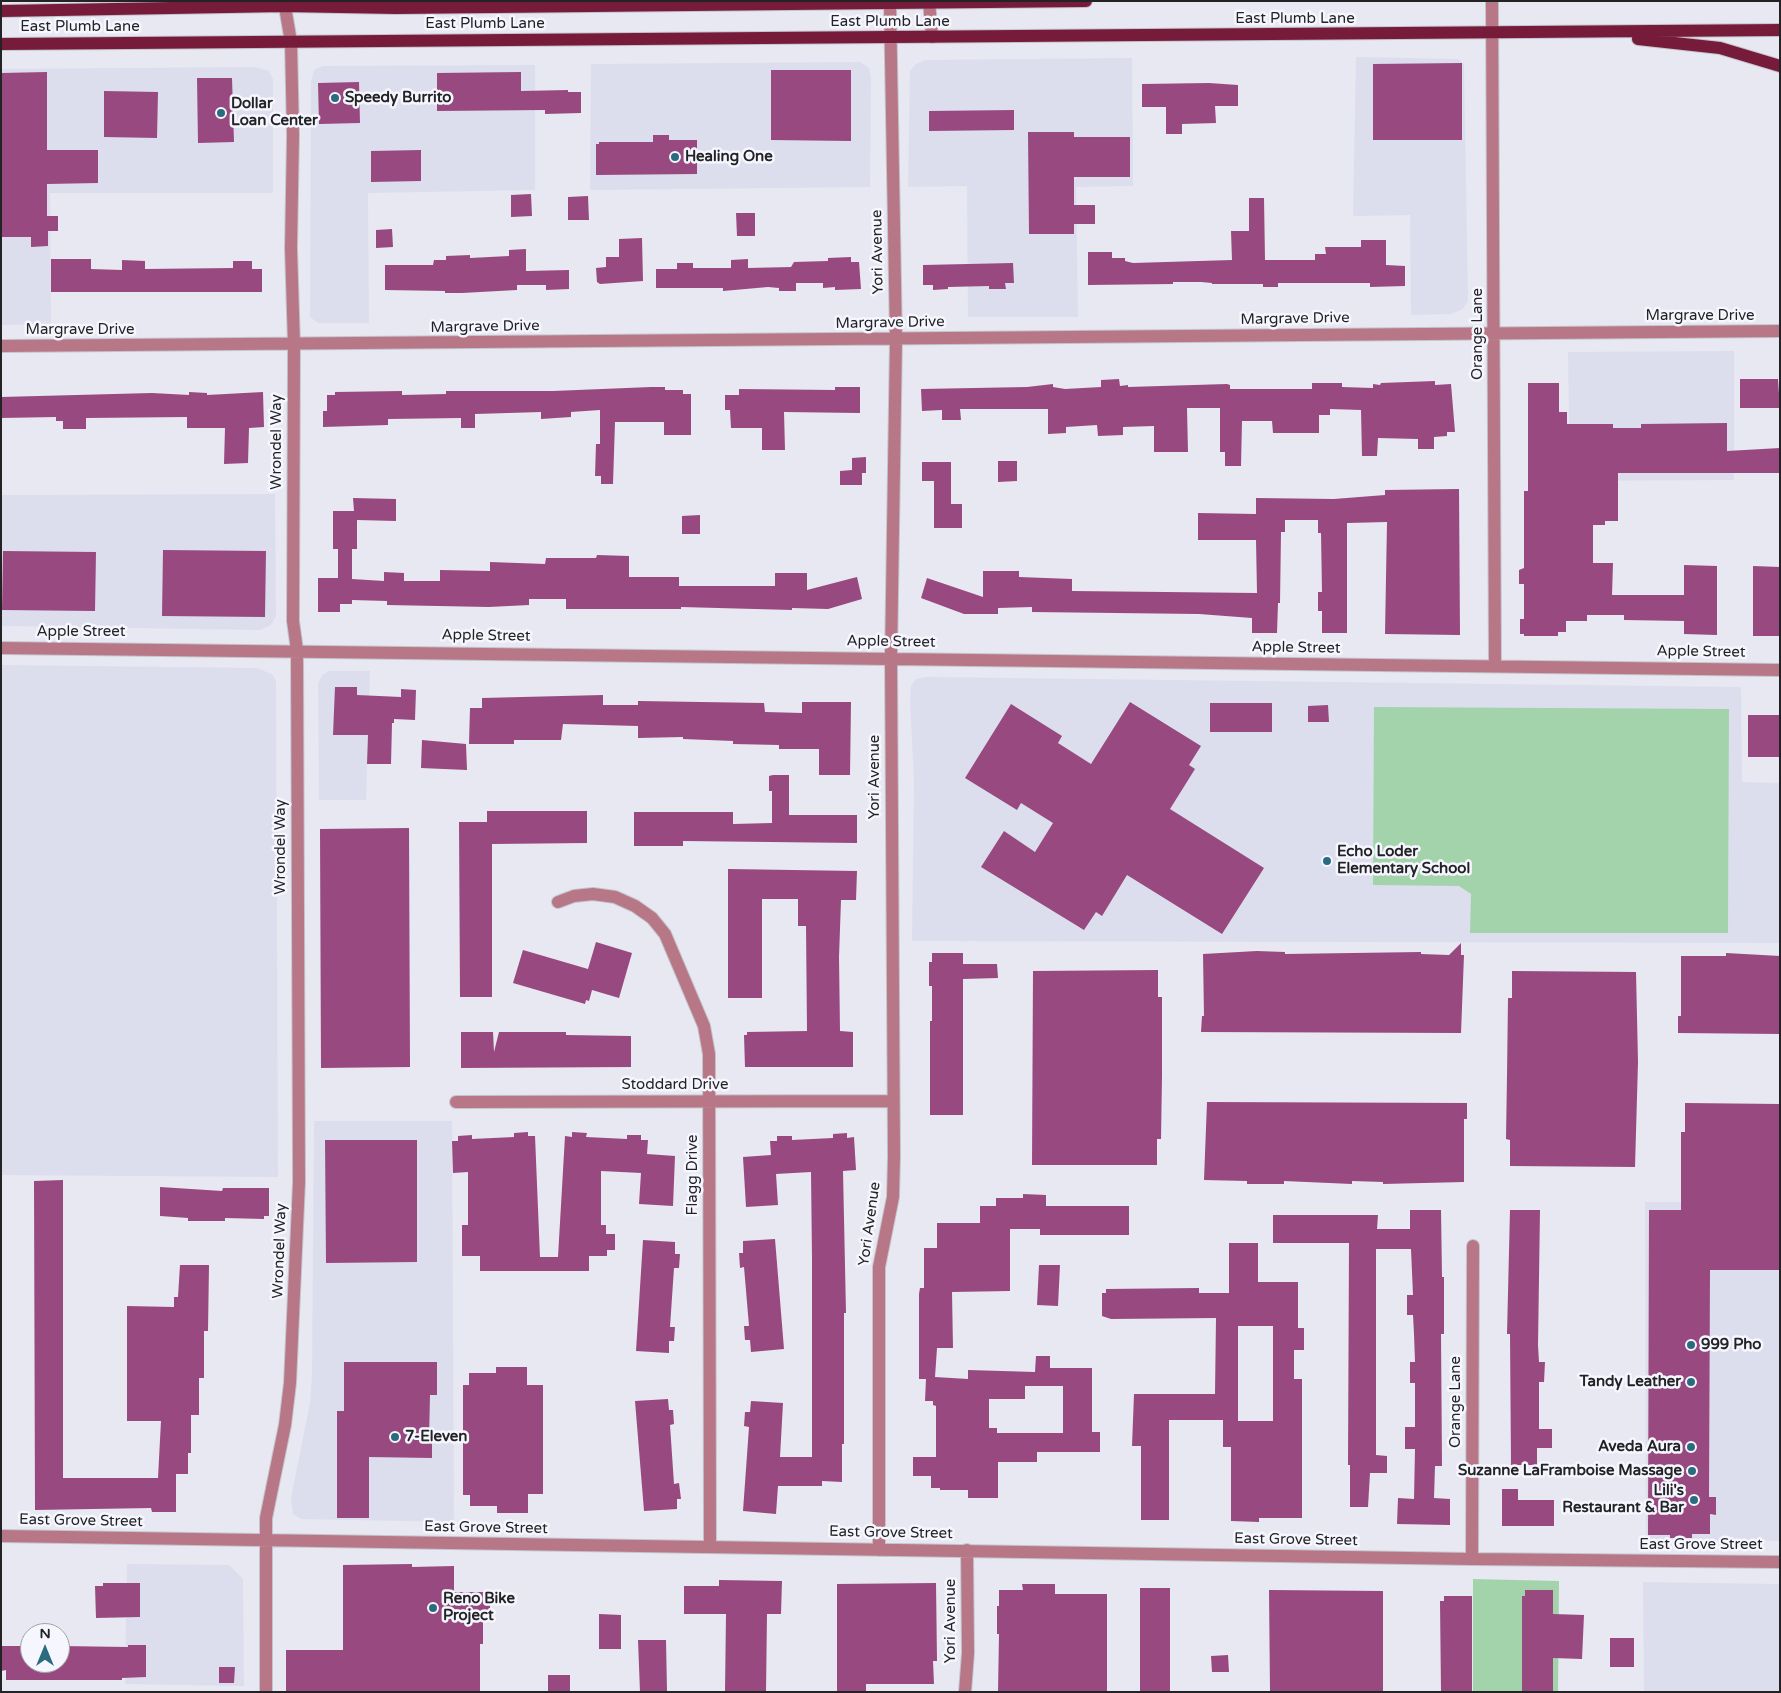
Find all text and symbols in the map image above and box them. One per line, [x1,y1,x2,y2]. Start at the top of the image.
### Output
street label: East Plumb Lane [1235,10,1355,28]
street label: East Plumb Lane [830,13,950,31]
street label: East Plumb Lane [425,15,545,33]
street label: East Plumb Lane [20,18,140,36]
place label: Speedy Burrito [345,89,451,107]
marker: Speedy Burrito [329,92,341,104]
place label: Dollar Loan Center [231,95,318,130]
marker: Dollar Loan Center [215,107,227,119]
place label: Healing One [685,148,773,166]
marker: Healing One [669,151,681,163]
street label: Yori Avenue [868,210,888,294]
street label: Orange Lane [1469,288,1487,380]
street label: Margrave Drive [1645,307,1755,325]
street label: Margrave Drive [1240,309,1350,329]
street label: Margrave Drive [835,313,945,333]
street label: Margrave Drive [430,317,540,337]
street label: Margrave Drive [25,321,135,339]
street label: Wrondel Way [268,394,286,490]
street label: Apple Street [36,623,126,641]
street label: Apple Street [441,626,531,646]
street label: Apple Street [846,632,936,652]
street label: Apple Street [1251,638,1341,658]
street label: Apple Street [1656,642,1746,662]
street label: Yori Avenue [866,735,884,819]
street label: Wrondel Way [272,799,290,895]
place label: Echo Loder Elementary School [1337,843,1470,878]
marker: Echo Loder Elementary School [1321,855,1333,867]
street label: Stoddard Drive [622,1076,728,1094]
street label: Flagg Drive [684,1135,702,1215]
street label: Yori Avenue [855,1181,885,1267]
street label: Wrondel Way [269,1203,291,1299]
place label: 999 Pho [1701,1336,1761,1354]
marker: 999 Pho [1685,1339,1697,1351]
street label: Orange Lane [1447,1356,1465,1448]
place label: Tandy Leather [1580,1373,1681,1391]
marker: Tandy Leather [1685,1376,1697,1388]
place label: 7-Eleven [405,1428,467,1446]
marker: 7-Eleven [389,1431,401,1443]
place label: Aveda Aura [1598,1438,1681,1456]
marker: Aveda Aura [1685,1441,1697,1453]
place label: Suzanne LaFramboise Massage [1458,1462,1682,1480]
marker: Suzanne LaFramboise Massage [1686,1465,1698,1477]
place label: Lili's Restaurant & Bar [1562,1482,1684,1517]
marker: Lili's Restaurant & Bar [1688,1494,1700,1506]
street label: East Grove Street [19,1511,143,1531]
street label: East Grove Street [424,1518,548,1538]
street label: East Grove Street [829,1523,953,1543]
street label: East Grove Street [1234,1530,1358,1550]
street label: East Grove Street [1639,1536,1763,1554]
street label: Yori Avenue [942,1579,960,1663]
place label: Reno Bike Project [443,1590,515,1625]
marker: Reno Bike Project [427,1602,439,1614]
north arrow [20,1623,70,1673]
text: N [39,1625,51,1642]

